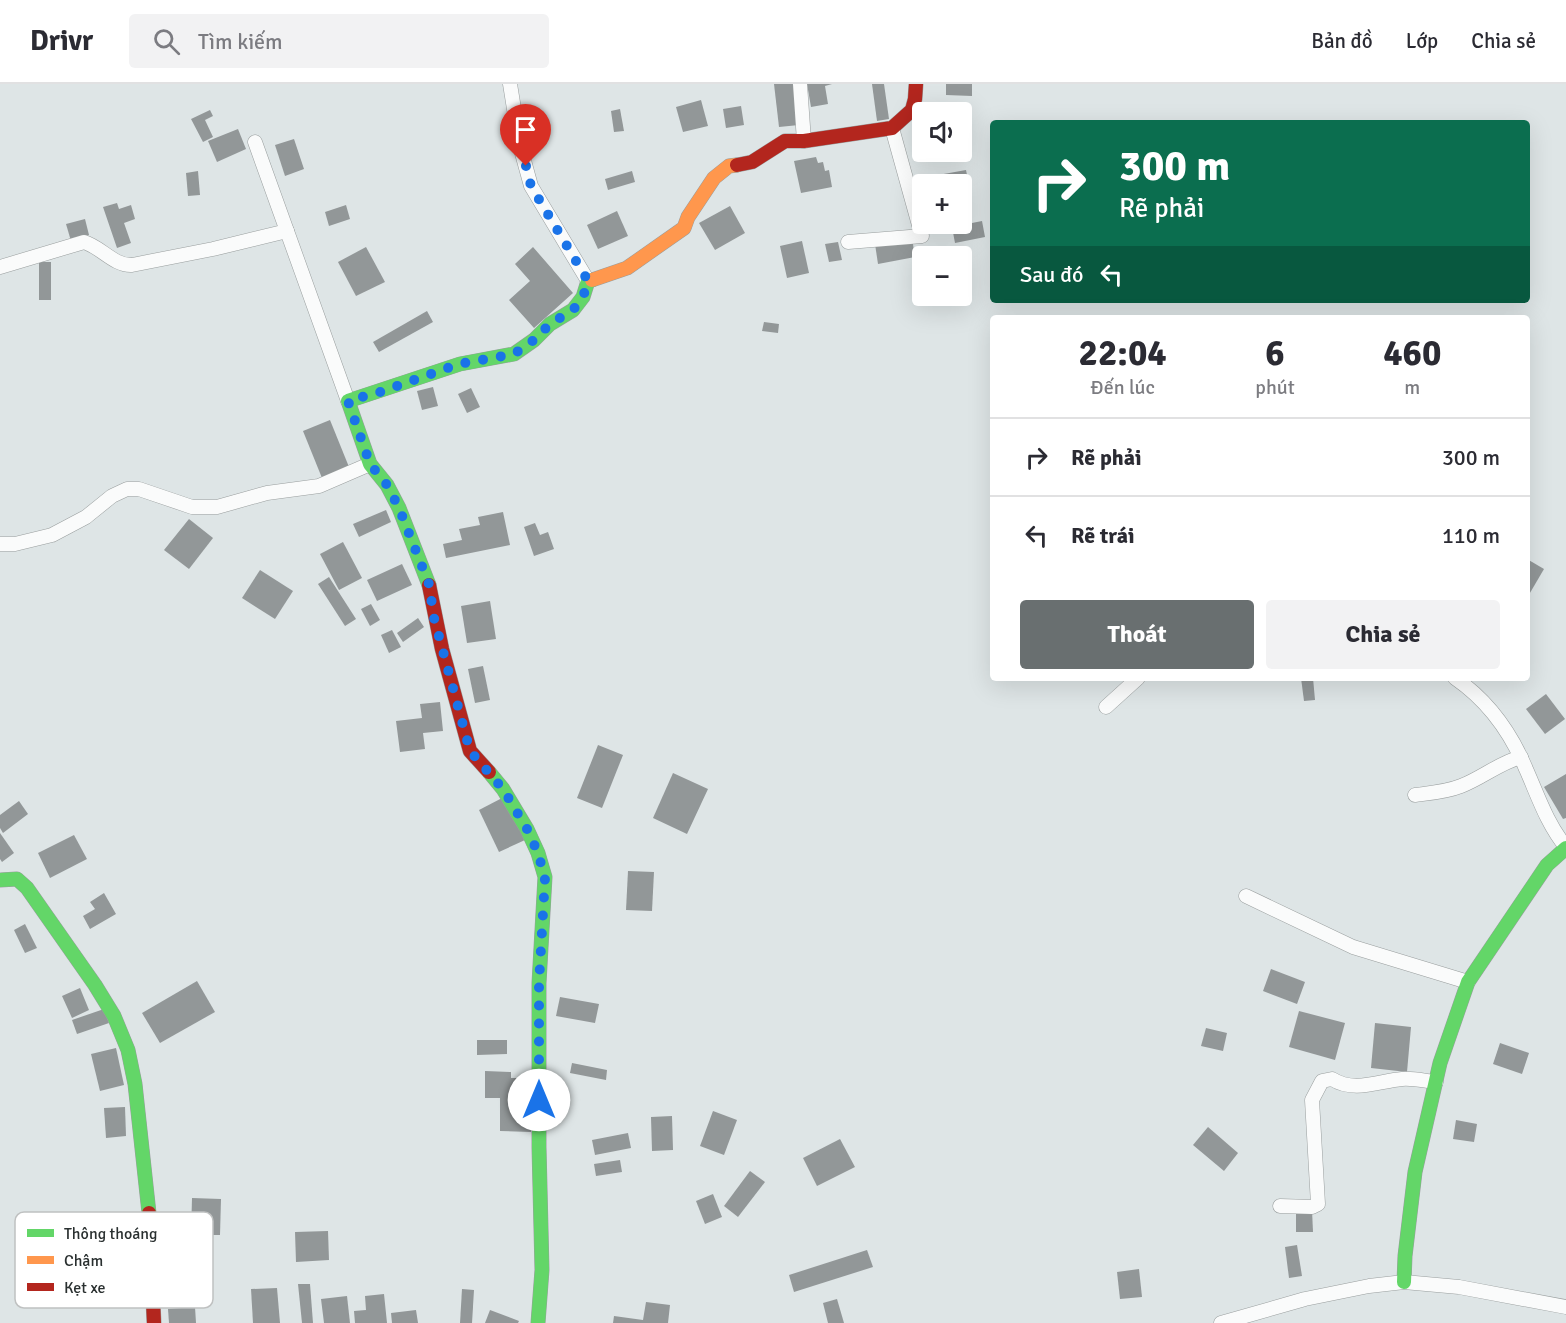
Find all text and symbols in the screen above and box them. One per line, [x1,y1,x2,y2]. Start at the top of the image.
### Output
search box [129,14,549,68]
text: Drivr [30,24,93,58]
icon: search [150,25,183,58]
text: Tìm kiếm [198,28,283,55]
text: Bản đồ [1311,28,1373,54]
text: Lớp [1406,28,1438,54]
text: Chia sẻ [1471,28,1536,54]
map controls [912,102,972,306]
button: sound [912,102,972,162]
pin [500,104,551,166]
icon: arrive [509,113,542,146]
text: 300 m [1119,141,1230,192]
icon: right [1020,144,1098,222]
button: + [912,174,972,234]
text: Rẽ phải [1119,192,1204,225]
button: − [912,246,972,306]
icon: left [1095,258,1128,291]
text: Sau đó [1020,261,1083,288]
text: 22:04 [1078,331,1167,376]
text: 6 [1265,331,1285,376]
text: 460 [1383,331,1442,376]
text: Đến lúc [1090,375,1155,400]
text: phút [1255,375,1295,400]
text: m [1404,375,1420,400]
icon: right [1020,441,1053,474]
text: Rẽ phải [1071,444,1142,471]
text: 300 m [1442,444,1500,471]
icon: left [1020,519,1053,552]
text: Rẽ trái [1071,522,1135,549]
text: 110 m [1442,522,1500,549]
button: Thoát [1020,600,1254,669]
button: Chia sẻ [1266,600,1500,669]
position arrow [507,1068,571,1132]
legend [15,1212,213,1308]
text: Thông thoáng [64,1224,158,1244]
text: Chậm [64,1251,103,1271]
text: Kẹt xe [64,1278,105,1298]

